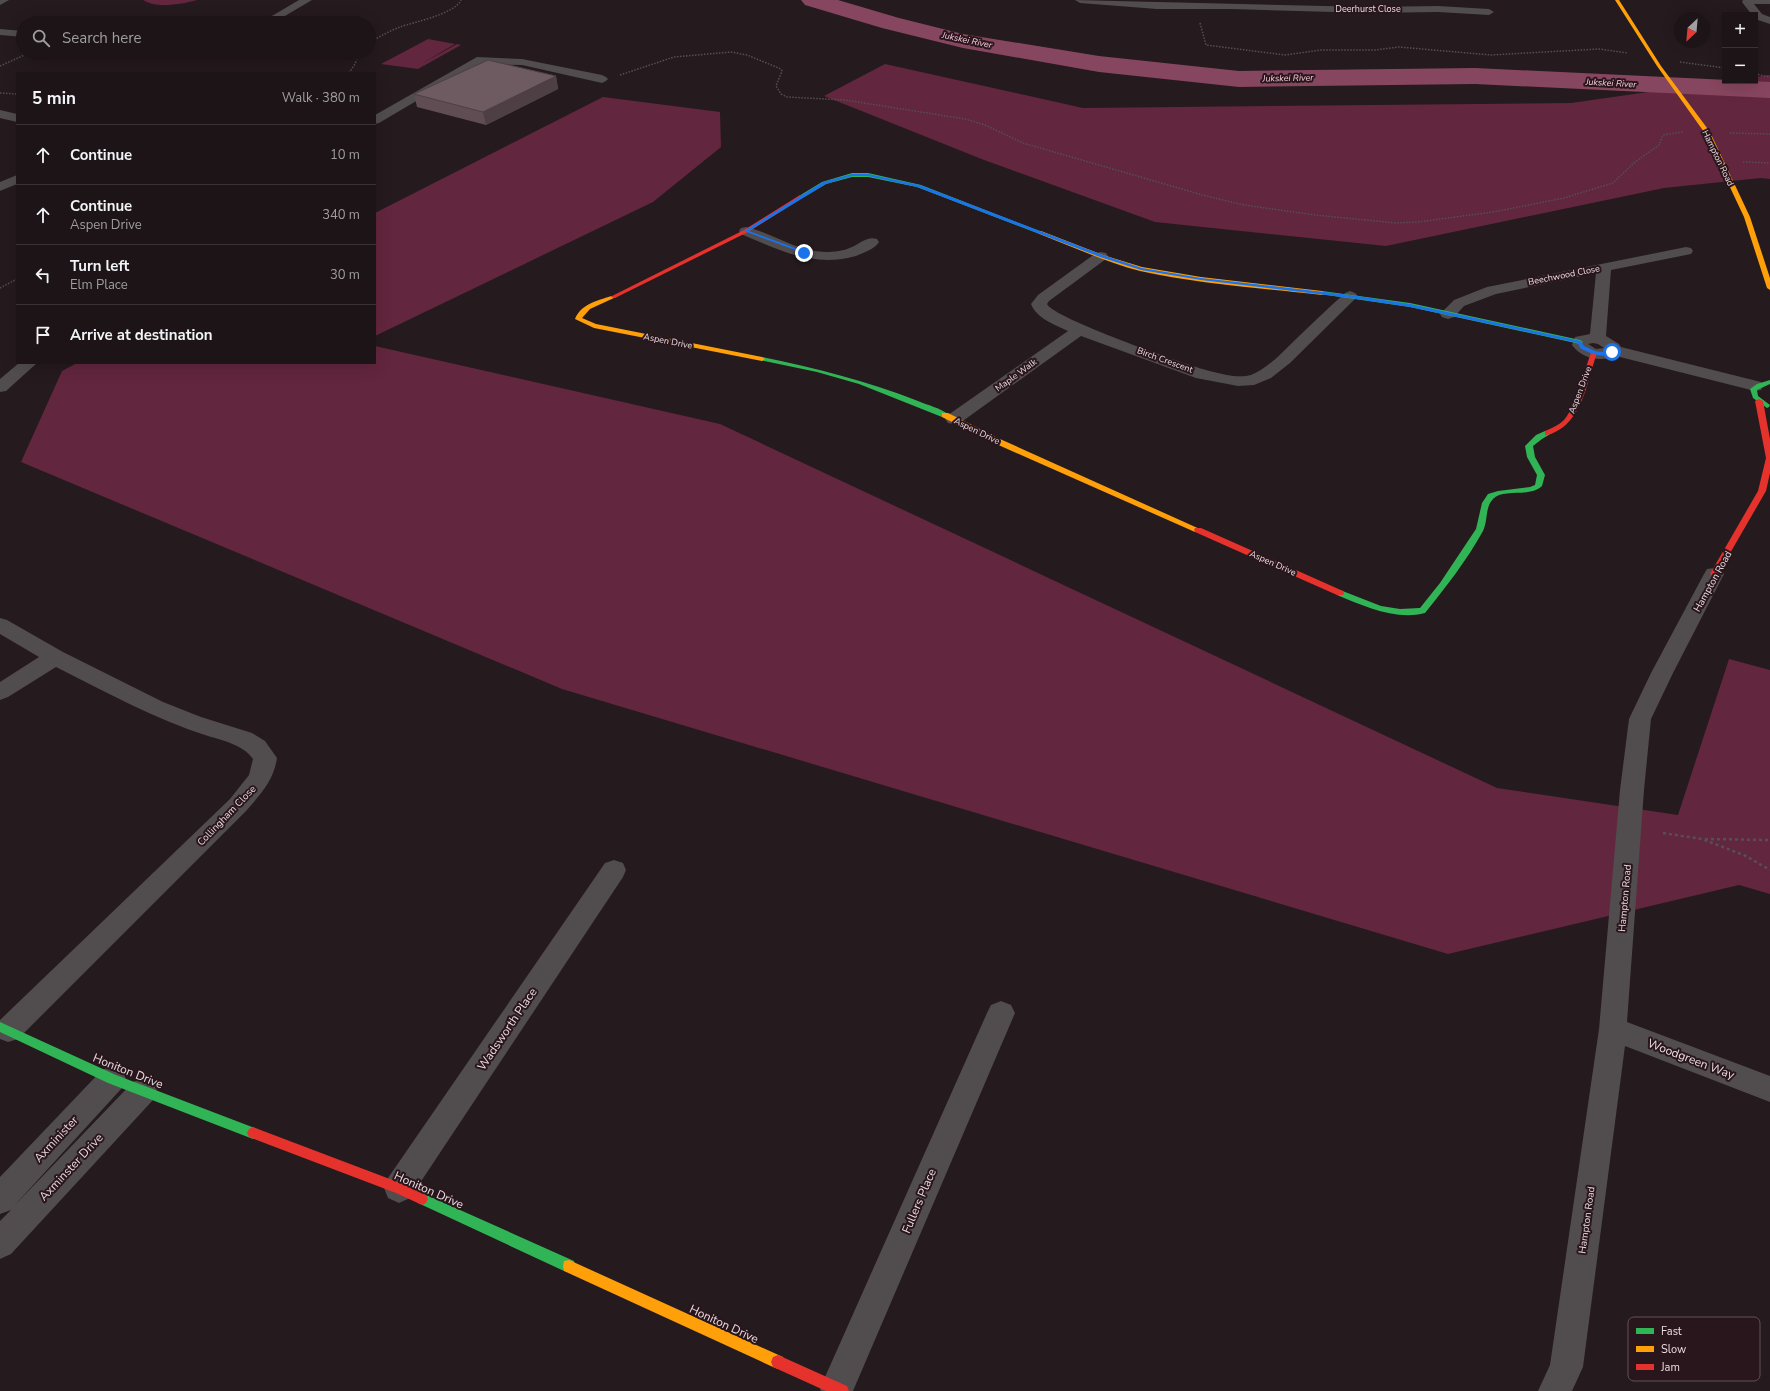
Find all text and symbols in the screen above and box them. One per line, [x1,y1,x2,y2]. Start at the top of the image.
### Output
street label: Deerhurst Close [1335,3,1401,15]
north arrow [1674,12,1710,48]
map controls [1722,12,1758,84]
button: + [1722,12,1758,48]
search box [16,16,376,60]
icon: search [30,27,52,49]
text: Search here [62,28,142,48]
water label: Jukskei River [940,29,994,51]
button: − [1722,48,1758,84]
water label: Jukskei River [1261,72,1314,84]
water label: Jukskei River [1584,76,1638,90]
text: 5 min [32,87,76,110]
text: Walk · 380 m [282,89,360,107]
street label: Hampton Road [1699,128,1737,188]
icon: ahead [32,144,54,166]
text: Continue [70,145,132,165]
text: 10 m [330,146,360,164]
text: Continue [70,196,132,216]
icon: ahead [32,204,54,226]
text: 340 m [322,206,360,224]
text: Aspen Drive [70,216,142,234]
route end [795,244,813,262]
text: Turn left [70,256,129,276]
street label: Beechwood Close [1527,262,1601,288]
icon: left [32,264,54,286]
text: 30 m [330,266,360,284]
text: Elm Place [70,276,128,294]
icon: arrive [32,324,54,346]
text: Arrive at destination [70,325,213,345]
street label: Aspen Drive [642,330,694,352]
route start [1603,343,1621,361]
street label: Birch Crescent [1136,344,1195,376]
street label: Maple Walk [993,356,1040,394]
street label: Aspen Drive [1566,364,1595,415]
street label: Aspen Drive [952,415,1002,447]
street label: Aspen Drive [1248,547,1298,579]
street label: Hampton Road [1690,548,1736,615]
street label: Collingham Close [194,782,259,849]
street label: Hampton Road [1615,864,1635,932]
street label: Wadsworth Place [473,985,541,1073]
street label: Woodgreen Way [1645,1035,1737,1083]
street label: Honiton Drive [90,1050,166,1092]
street label: Axminister [30,1112,82,1166]
street label: Axminster Drive [36,1130,106,1204]
street label: Fullers Place [898,1166,940,1236]
street label: Honiton Drive [392,1168,466,1212]
street label: Hampton Road [1575,1185,1599,1255]
street label: Honiton Drive [687,1301,761,1347]
legend [1628,1317,1760,1381]
text: Fast [1661,1324,1682,1339]
text: Slow [1661,1342,1686,1357]
text: Jam [1660,1360,1680,1375]

